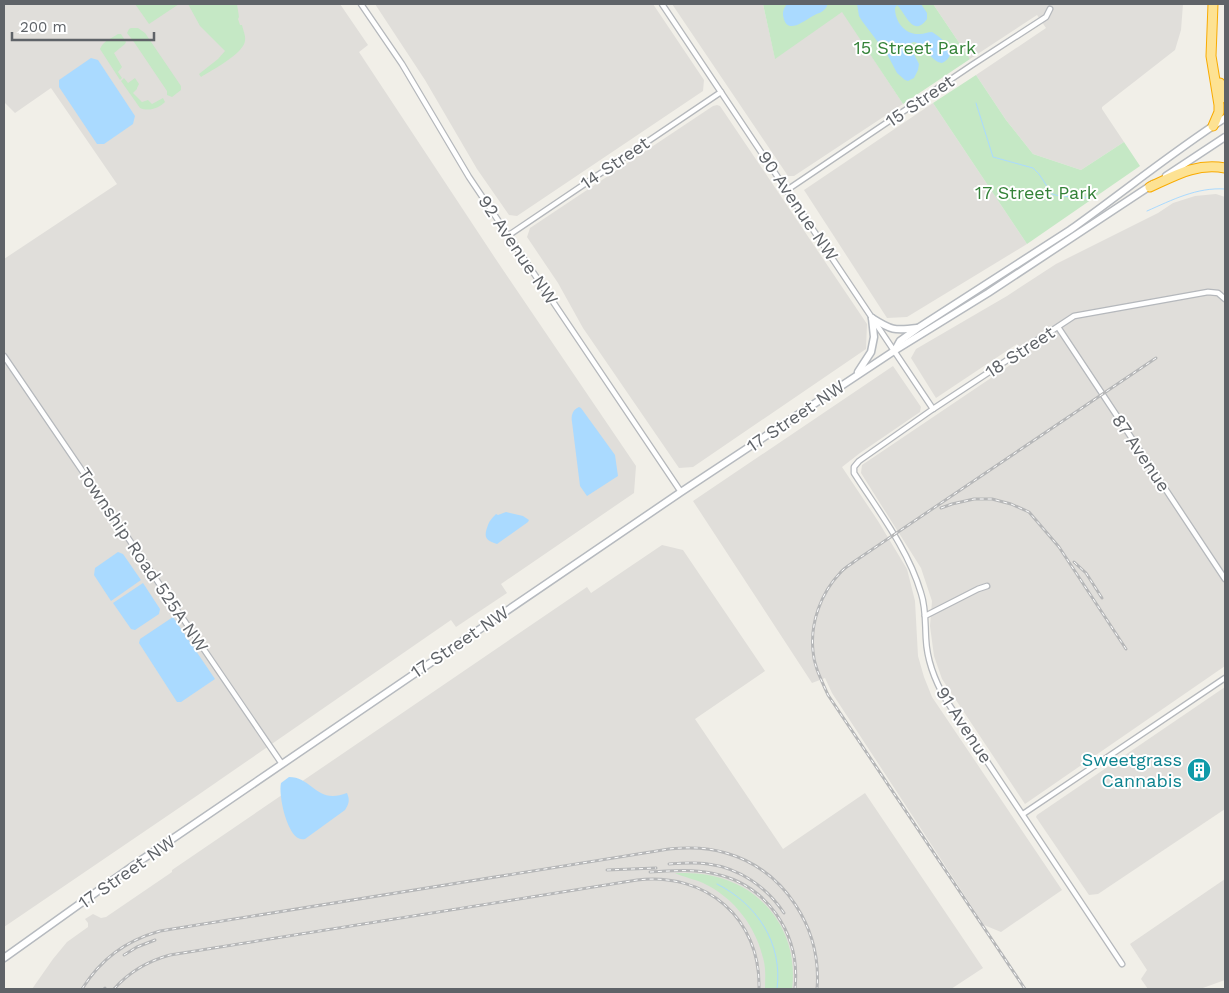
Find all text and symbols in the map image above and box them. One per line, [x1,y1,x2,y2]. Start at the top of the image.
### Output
scale bar [12,10,155,42]
text: 200 m [20,18,67,36]
park label: 15 Street Park [854,37,976,58]
street label: 15 Street [882,70,958,131]
street label: 14 Street [576,132,653,193]
street label: 90 Avenue NW [754,147,843,265]
park label: 17 Street Park [975,182,1097,203]
street label: 92 Avenue NW [474,191,563,308]
street label: 18 Street [981,321,1059,382]
street label: 17 Street NW [743,375,849,456]
street label: 87 Avenue [1108,410,1175,495]
street label: Township Road 525A NW [74,464,213,656]
street label: 17 Street NW [407,601,513,682]
street label: 91 Avenue [932,682,997,767]
place label: Sweetgrass Cannabis [1082,749,1182,791]
building icon: Sweetgrass Cannabis [1186,757,1212,783]
street label: 17 Street NW [74,830,179,913]

